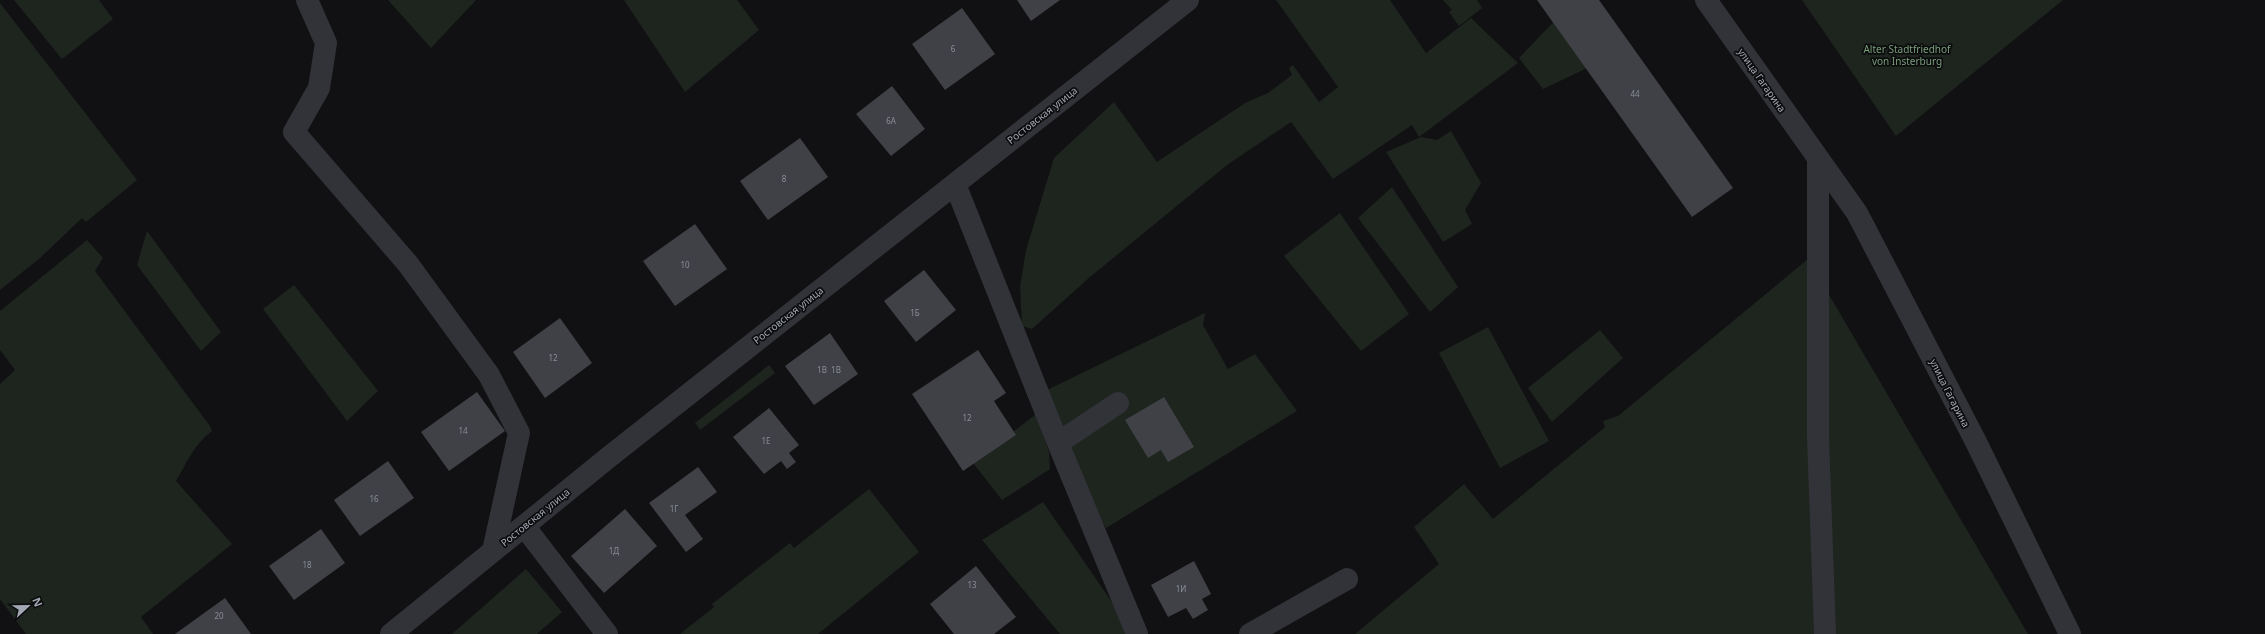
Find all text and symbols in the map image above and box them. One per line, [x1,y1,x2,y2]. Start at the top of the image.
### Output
park label: Alter Stadtfriedhof von Insterburg [1863,42,1951,68]
house number: 6 [951,43,956,54]
street label: улица Гагарина [1735,45,1789,115]
street label: Ростовская улица [1004,83,1080,147]
house number: 44 [1630,88,1640,99]
house number: 6А [886,115,897,126]
house number: 8 [782,173,787,184]
house number: 10 [680,259,690,270]
street label: Ростовская улица [750,283,826,347]
house number: 1Б [910,307,920,318]
house number: 12 [548,352,558,363]
street label: улица Гагарина [1927,356,1973,430]
house number: 1В [817,364,827,375]
house number: 1В [831,364,841,375]
house number: 12 [962,412,972,423]
house number: 14 [458,425,468,436]
house number: 1Е [761,435,771,446]
street label: Ростовская улица [497,485,573,549]
house number: 16 [369,493,379,504]
house number: 1Г [670,503,678,514]
house number: 1Д [609,545,619,556]
house number: 18 [302,559,312,570]
house number: 1З [967,579,977,590]
house number: 1И [1176,583,1186,594]
north arrow [8,586,48,626]
text: N [29,595,46,609]
house number: 20 [214,610,224,621]

